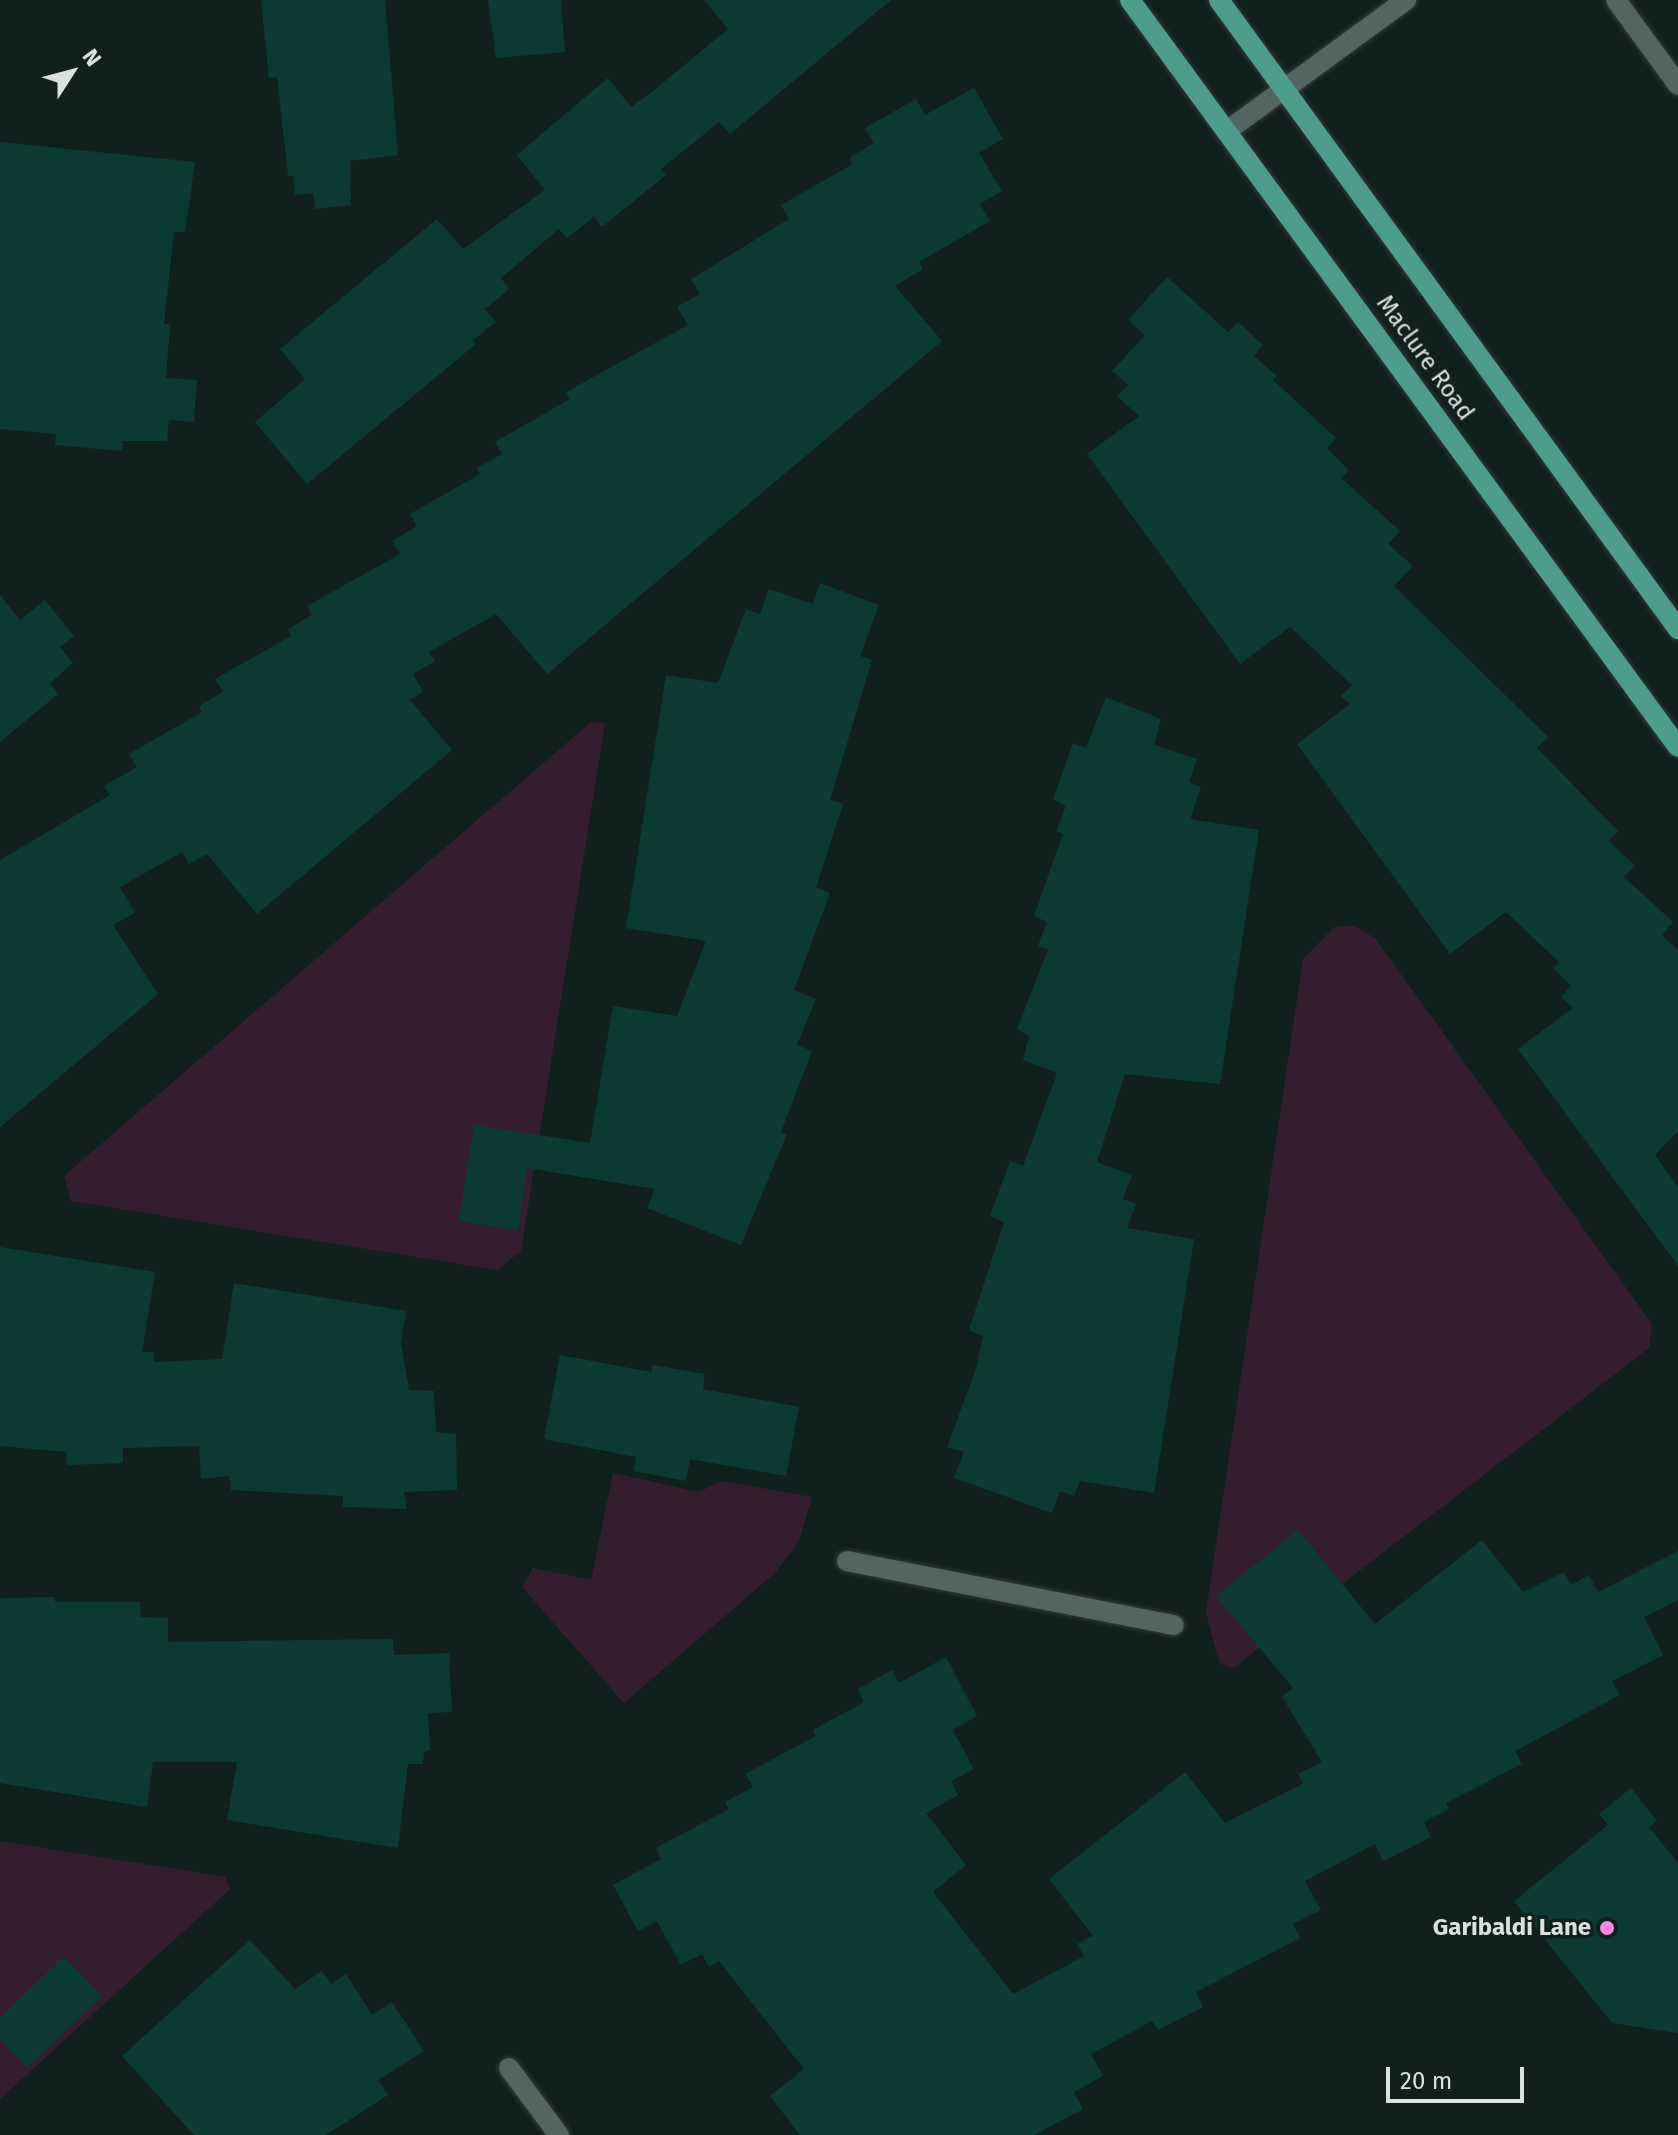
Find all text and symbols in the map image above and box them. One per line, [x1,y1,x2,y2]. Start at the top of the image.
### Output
north arrow [32,32,112,112]
text: N [77,44,107,71]
street label: Maclure Road [1370,290,1480,426]
place label: Garibaldi Lane [1433,1914,1591,1942]
marker: Garibaldi Lane [1598,1919,1616,1937]
scale bar [1390,2051,1528,2101]
text: 20 m [1400,2067,1452,2095]

